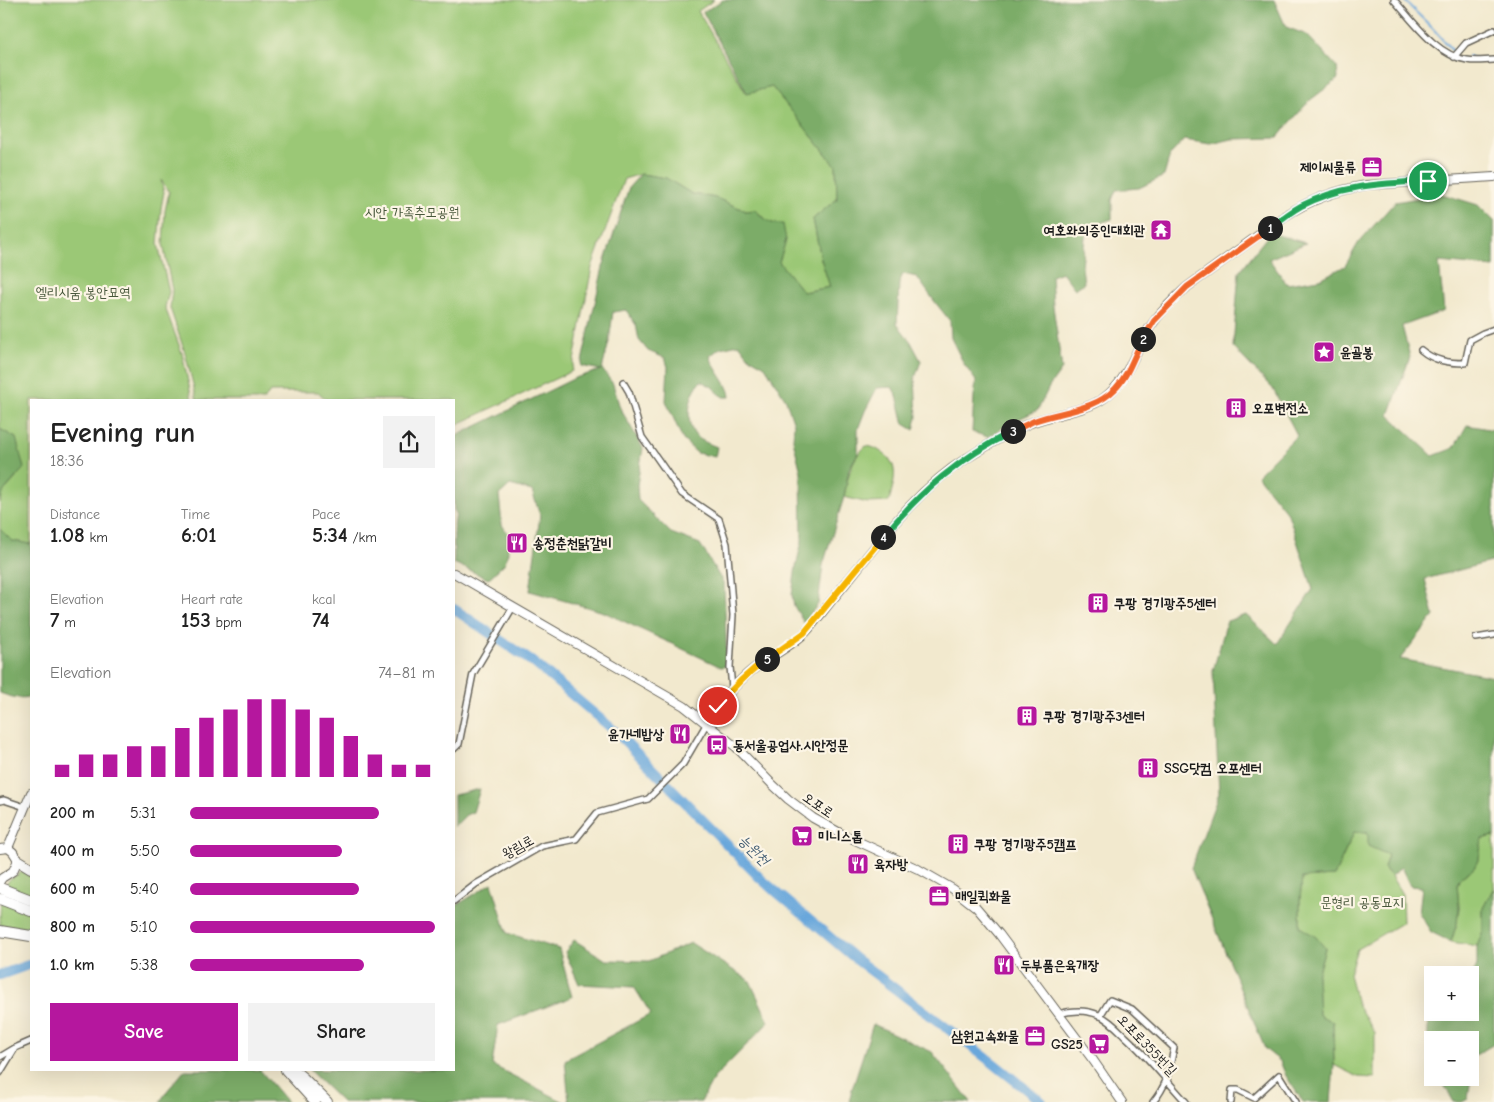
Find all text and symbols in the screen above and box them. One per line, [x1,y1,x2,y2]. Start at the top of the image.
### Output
office icon: 제이씨물류 [1360,155,1384,179]
place label: 제이씨물류 [1300,159,1356,176]
pin [1407,160,1449,202]
icon: arrive [1414,167,1442,195]
park label: 시안 가족추모공원 [365,204,459,221]
pin: 1 [1258,216,1282,240]
temple icon: 여호와의증인대회관 [1149,218,1173,242]
text: 1 [1268,220,1273,237]
place label: 여호와의증인대회관 [1044,222,1146,239]
park label: 엘리시움 봉안묘역 [36,284,130,301]
pin: 2 [1130,326,1156,352]
text: 2 [1140,331,1147,348]
place icon: 윤골봉 [1312,340,1336,364]
place label: 윤골봉 [1340,344,1374,361]
building icon: 오포변전소 [1224,396,1248,420]
place label: 오포변전소 [1252,400,1308,417]
button: share [383,416,435,468]
text: Evening run [50,417,195,449]
pin: 3 [1000,418,1026,444]
text: 3 [1010,423,1017,440]
text: 18:36 [50,452,84,470]
text: Distance [50,506,100,523]
text: Time [181,506,210,523]
text: Pace [312,506,340,523]
text: 1.08 [50,523,85,547]
text: 6:01 [181,523,217,547]
text: 5:34 [312,523,348,547]
pin: 4 [870,524,896,550]
text: km [85,529,108,546]
text: /km [348,529,377,546]
text: 4 [880,529,887,546]
restaurant icon: 송정춘천닭갈비 [505,531,529,555]
place label: 송정춘천닭갈비 [533,535,612,552]
text: Elevation [50,591,104,608]
text: Heart rate [181,591,243,608]
text: kcal [312,591,336,608]
building icon: 쿠팡 경기광주5센터 [1086,591,1110,615]
place label: 쿠팡 경기광주5센터 [1114,595,1217,612]
text: 7 [50,608,59,632]
text: 153 [181,608,211,632]
text: 74 [312,608,330,632]
text: m [59,614,76,631]
text: bpm [211,614,242,631]
pin: 5 [754,646,780,672]
text: 5 [764,651,771,668]
text: Elevation [50,664,111,682]
text: 74–81 m [378,664,435,682]
pin [697,685,739,727]
icon: check [704,692,732,720]
building icon: 쿠팡 경기광주3센터 [1015,704,1039,728]
place label: 쿠팡 경기광주3센터 [1043,708,1145,725]
restaurant icon: 윤가네밥상 [668,722,692,746]
place label: 윤가네밥상 [608,726,665,743]
bus stop icon: 동서울공업사.시안정문 [705,733,729,757]
place label: 동서울공업사.시안정문 [733,737,848,754]
building icon: SSG닷컴 오포센터 [1136,756,1160,780]
place label: SSG닷컴 오포센터 [1164,760,1262,777]
street label: 오포로 [799,789,837,821]
text: 200 m [50,804,95,822]
text: 5:31 [130,804,156,822]
supermarket icon: 미니스톱 [790,824,814,848]
place label: 미니스톱 [818,828,863,845]
street label: 왕림로 [499,831,537,863]
water label: 능원천 [735,831,775,871]
building icon: 쿠팡 경기광주5캠프 [946,832,970,856]
place label: 쿠팡 경기광주5캠프 [974,836,1077,853]
text: 400 m [50,842,94,860]
text: 5:50 [130,842,160,860]
restaurant icon: 육자방 [846,852,870,876]
place label: 육자방 [874,856,909,873]
text: 600 m [50,880,95,898]
text: 5:40 [130,880,159,898]
office icon: 매일퀵화물 [927,884,951,908]
place label: 매일퀵화물 [955,888,1011,905]
park label: 문형리 공동묘지 [1320,894,1404,911]
text: 800 m [50,918,95,936]
text: 5:10 [130,918,158,936]
restaurant icon: 두부품은육개장 [992,953,1016,977]
text: 1.0 km [50,956,95,974]
text: 5:38 [130,956,158,974]
place label: 두부품은육개장 [1020,957,1100,974]
map controls [1424,966,1479,1086]
button: + [1424,966,1479,1021]
button: Save [50,1003,238,1061]
button: Share [248,1003,435,1061]
street label: 오포로355번길 [1114,1011,1181,1080]
office icon: 삼원고속화물 [1023,1024,1047,1048]
place label: 삼원고속화물 [950,1028,1019,1045]
button: − [1424,1031,1479,1086]
supermarket icon: GS25 [1087,1032,1111,1056]
place label: GS25 [1051,1036,1083,1053]

